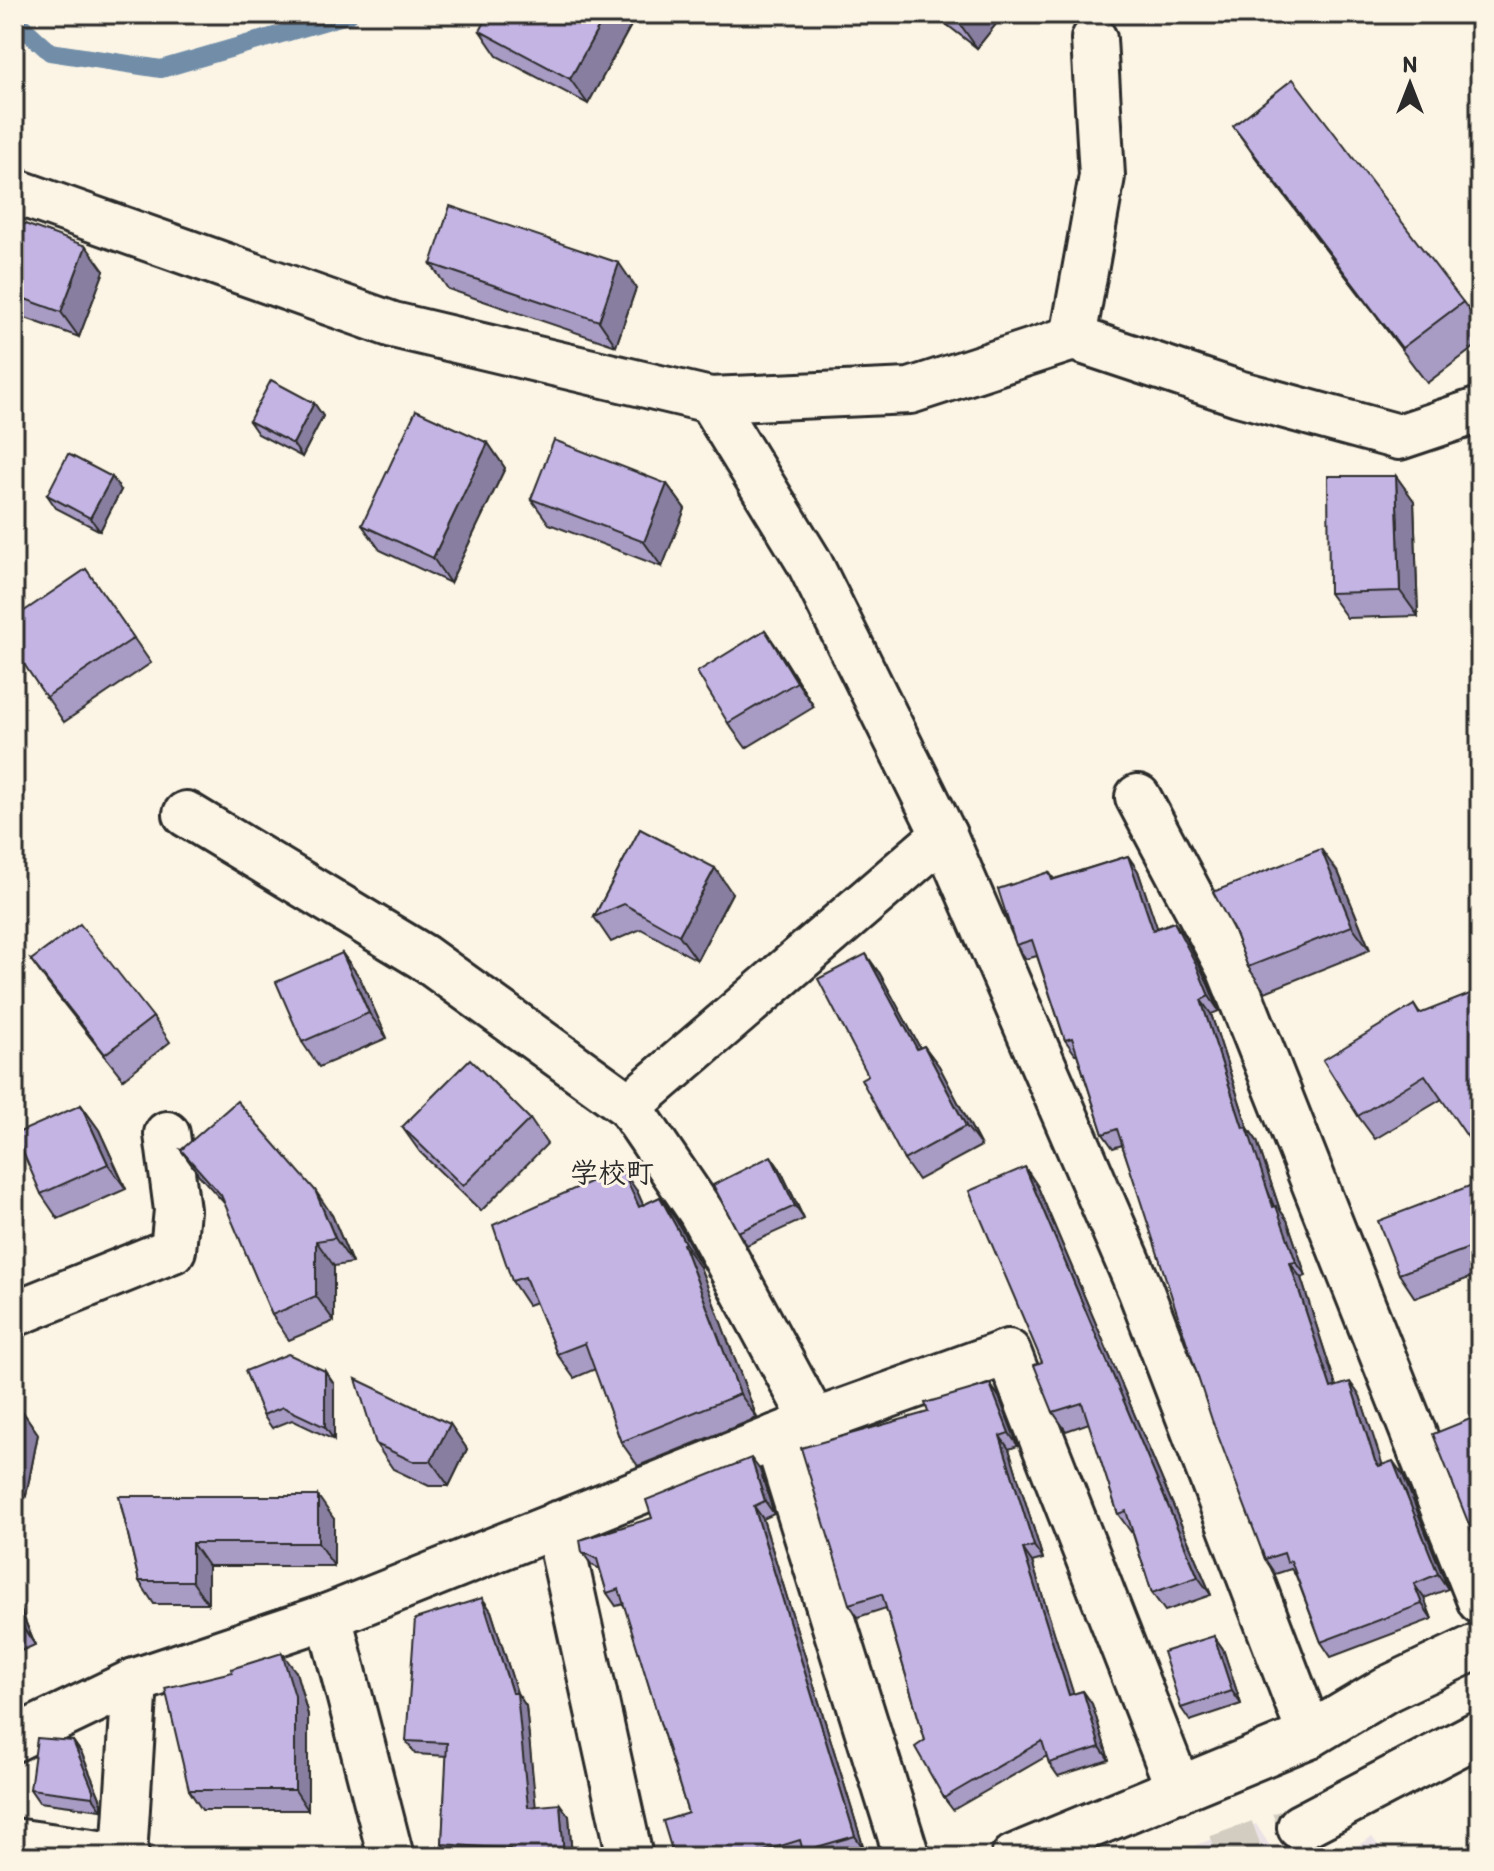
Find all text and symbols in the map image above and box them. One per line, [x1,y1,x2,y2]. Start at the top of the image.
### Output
north arrow [1370,44,1450,124]
text: N [1403,51,1417,78]
district label: 学校町 [570,1155,654,1189]

